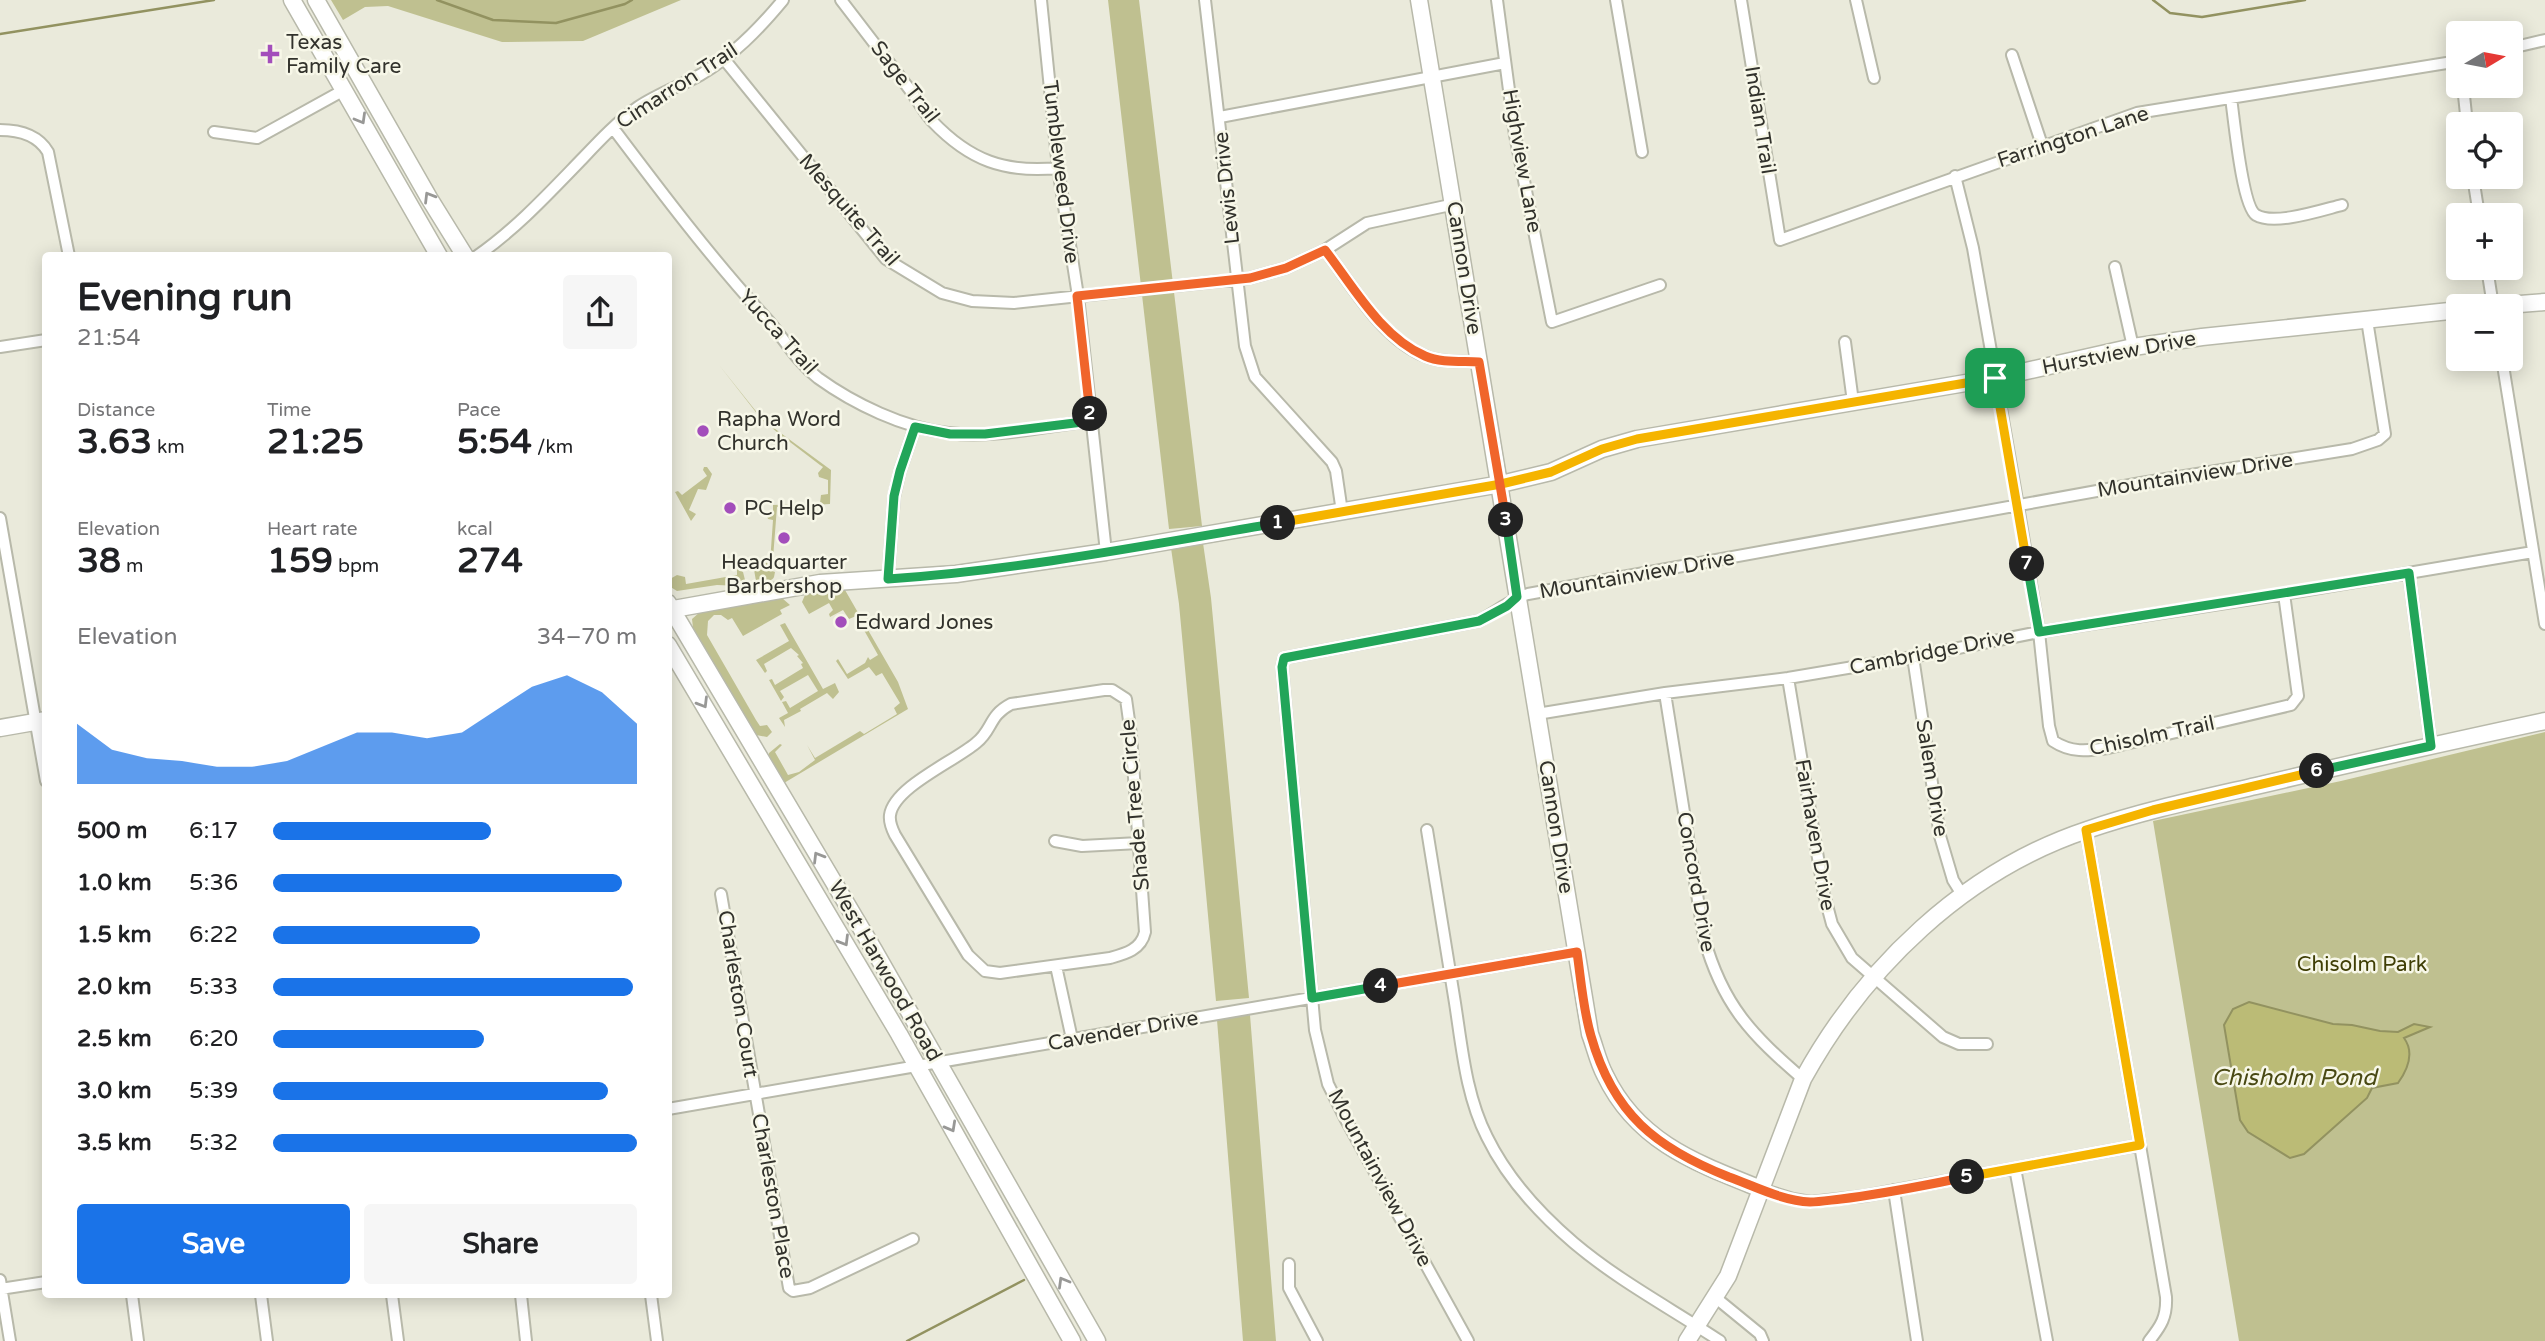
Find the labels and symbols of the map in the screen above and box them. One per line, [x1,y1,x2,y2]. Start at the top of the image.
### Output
north arrow [2446,21,2524,98]
place label: Texas Family Care [286,30,402,79]
street label: Sage Trail [865,36,945,128]
street label: Cimarron Trail [612,38,742,134]
marker: Texas Family Care [260,44,280,64]
street label: Indian Trail [1739,64,1781,176]
street label: Tumbleweed Drive [1037,79,1085,265]
street label: Highview Lane [1497,87,1547,235]
street label: Farrington Lane [1994,101,2152,173]
one-way arrow [353,112,366,125]
street label: Lewis Drive [1209,130,1245,246]
street label: Mesquite Trail [794,149,904,271]
one-way arrow [424,192,437,205]
street label: Cannon Drive [1441,200,1487,337]
street label: Yucca Trail [733,284,823,380]
street label: Hurstview Drive [2040,326,2198,380]
pin [1965,348,2025,408]
pin: 2 [1072,396,1108,432]
place label: Rapha Word Church [717,407,841,456]
marker: Rapha Word Church [695,423,711,439]
street label: Mountainview Drive [2095,447,2295,503]
place label: PC Help [744,496,824,521]
marker: PC Help [722,500,738,516]
pin: 3 [1488,503,1524,538]
pin: 1 [1260,505,1296,540]
marker: Headquarter Barbershop [776,530,792,546]
street label: Mountainview Drive [1537,546,1737,604]
pin: 7 [2010,546,2044,582]
place label: Headquarter Barbershop [721,550,847,599]
place label: Edward Jones [855,610,993,635]
marker: Edward Jones [833,614,849,630]
street label: Cambridge Drive [1847,624,2017,680]
one-way arrow [695,696,708,709]
street label: Chisolm Trail [2087,711,2217,761]
street label: Shade Tree Circle [1115,718,1155,892]
street label: Salem Drive [1910,718,1954,838]
pin: 6 [2300,754,2334,788]
street label: Fairhaven Drive [1789,757,1841,913]
street label: Cannon Drive [1533,759,1579,896]
street label: Concord Drive [1671,810,1721,954]
one-way arrow [814,851,827,864]
street label: West Harwood Road [823,876,947,1066]
street label: Charleston Court [712,909,764,1079]
one-way arrow [836,934,849,947]
park label: Chisolm Park [2297,952,2427,977]
pin: 4 [1364,968,1398,1004]
street label: Cavender Drive [1046,1005,1200,1057]
water label: Chisholm Pond [2211,1064,2379,1092]
street label: Mountainview Drive [1323,1085,1437,1271]
street label: Charleston Place [746,1111,800,1281]
one-way arrow [943,1120,956,1132]
pin: 5 [1950,1160,1984,1194]
one-way arrow [1058,1276,1071,1289]

